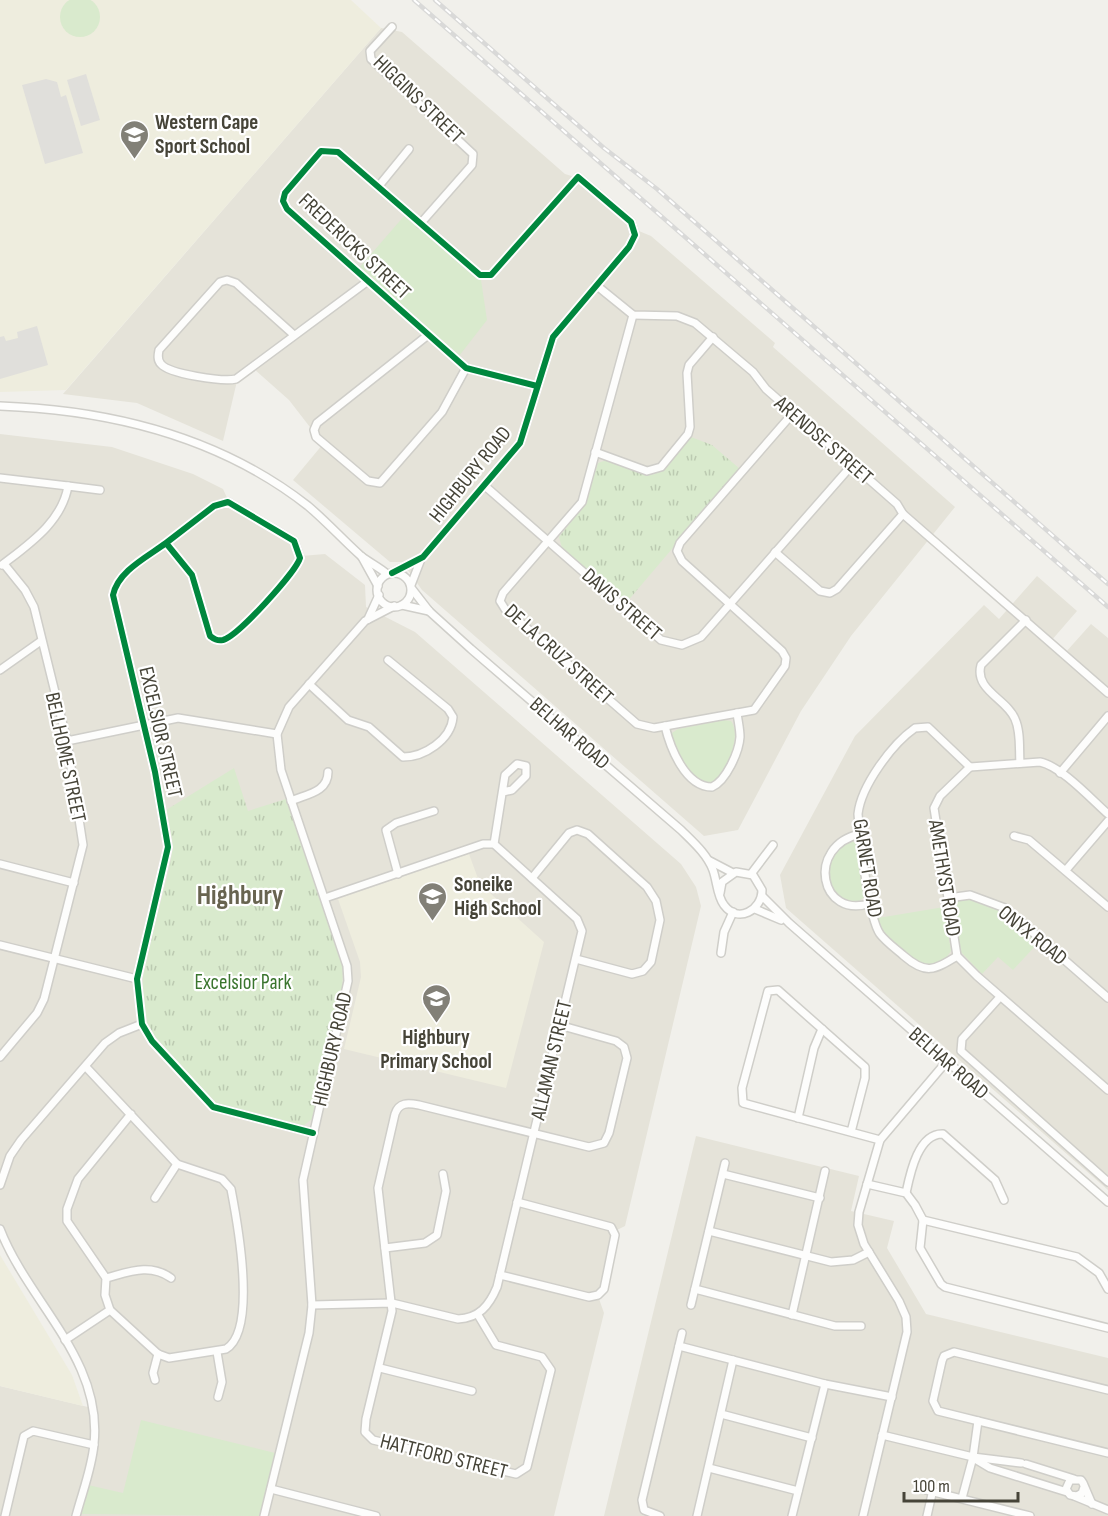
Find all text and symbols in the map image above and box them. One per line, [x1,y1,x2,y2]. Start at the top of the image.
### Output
street label: HIGGINS STREET [368,50,469,149]
place label: Western Cape Sport School [155,110,258,159]
school or university icon: Western Cape Sport School [118,118,150,160]
street label: FREDERICKS STREET [293,188,416,305]
street label: ARENDSE STREET [769,390,878,490]
street label: HIGHBURY ROAD [424,421,517,527]
street label: DAVIS STREET [577,563,667,646]
street label: DE LA CRUZ STREET [499,599,619,710]
street label: EXCELSIOR STREET [133,664,188,800]
street label: BELLHOME STREET [40,690,92,825]
street label: BELHAR ROAD [525,692,615,775]
street label: GARNET ROAD [847,817,888,919]
street label: AMETHYST ROAD [923,817,966,938]
place label: Soneike High School [454,872,541,921]
district label: Highbury [197,880,283,912]
school or university icon: Soneike High School [417,880,449,922]
street label: ONYX ROAD [993,900,1072,971]
park label: Excelsior Park [194,970,292,995]
school or university icon: Highbury Primary School [420,982,452,1024]
street label: HIGHBURY ROAD [307,990,358,1109]
street label: ALLAMAN STREET [525,997,578,1123]
street label: BELHAR ROAD [904,1022,994,1105]
place label: Highbury Primary School [380,1025,492,1074]
street label: HATTFORD STREET [378,1429,511,1485]
scale bar [904,1465,1018,1503]
text: 100 m [913,1476,950,1497]

